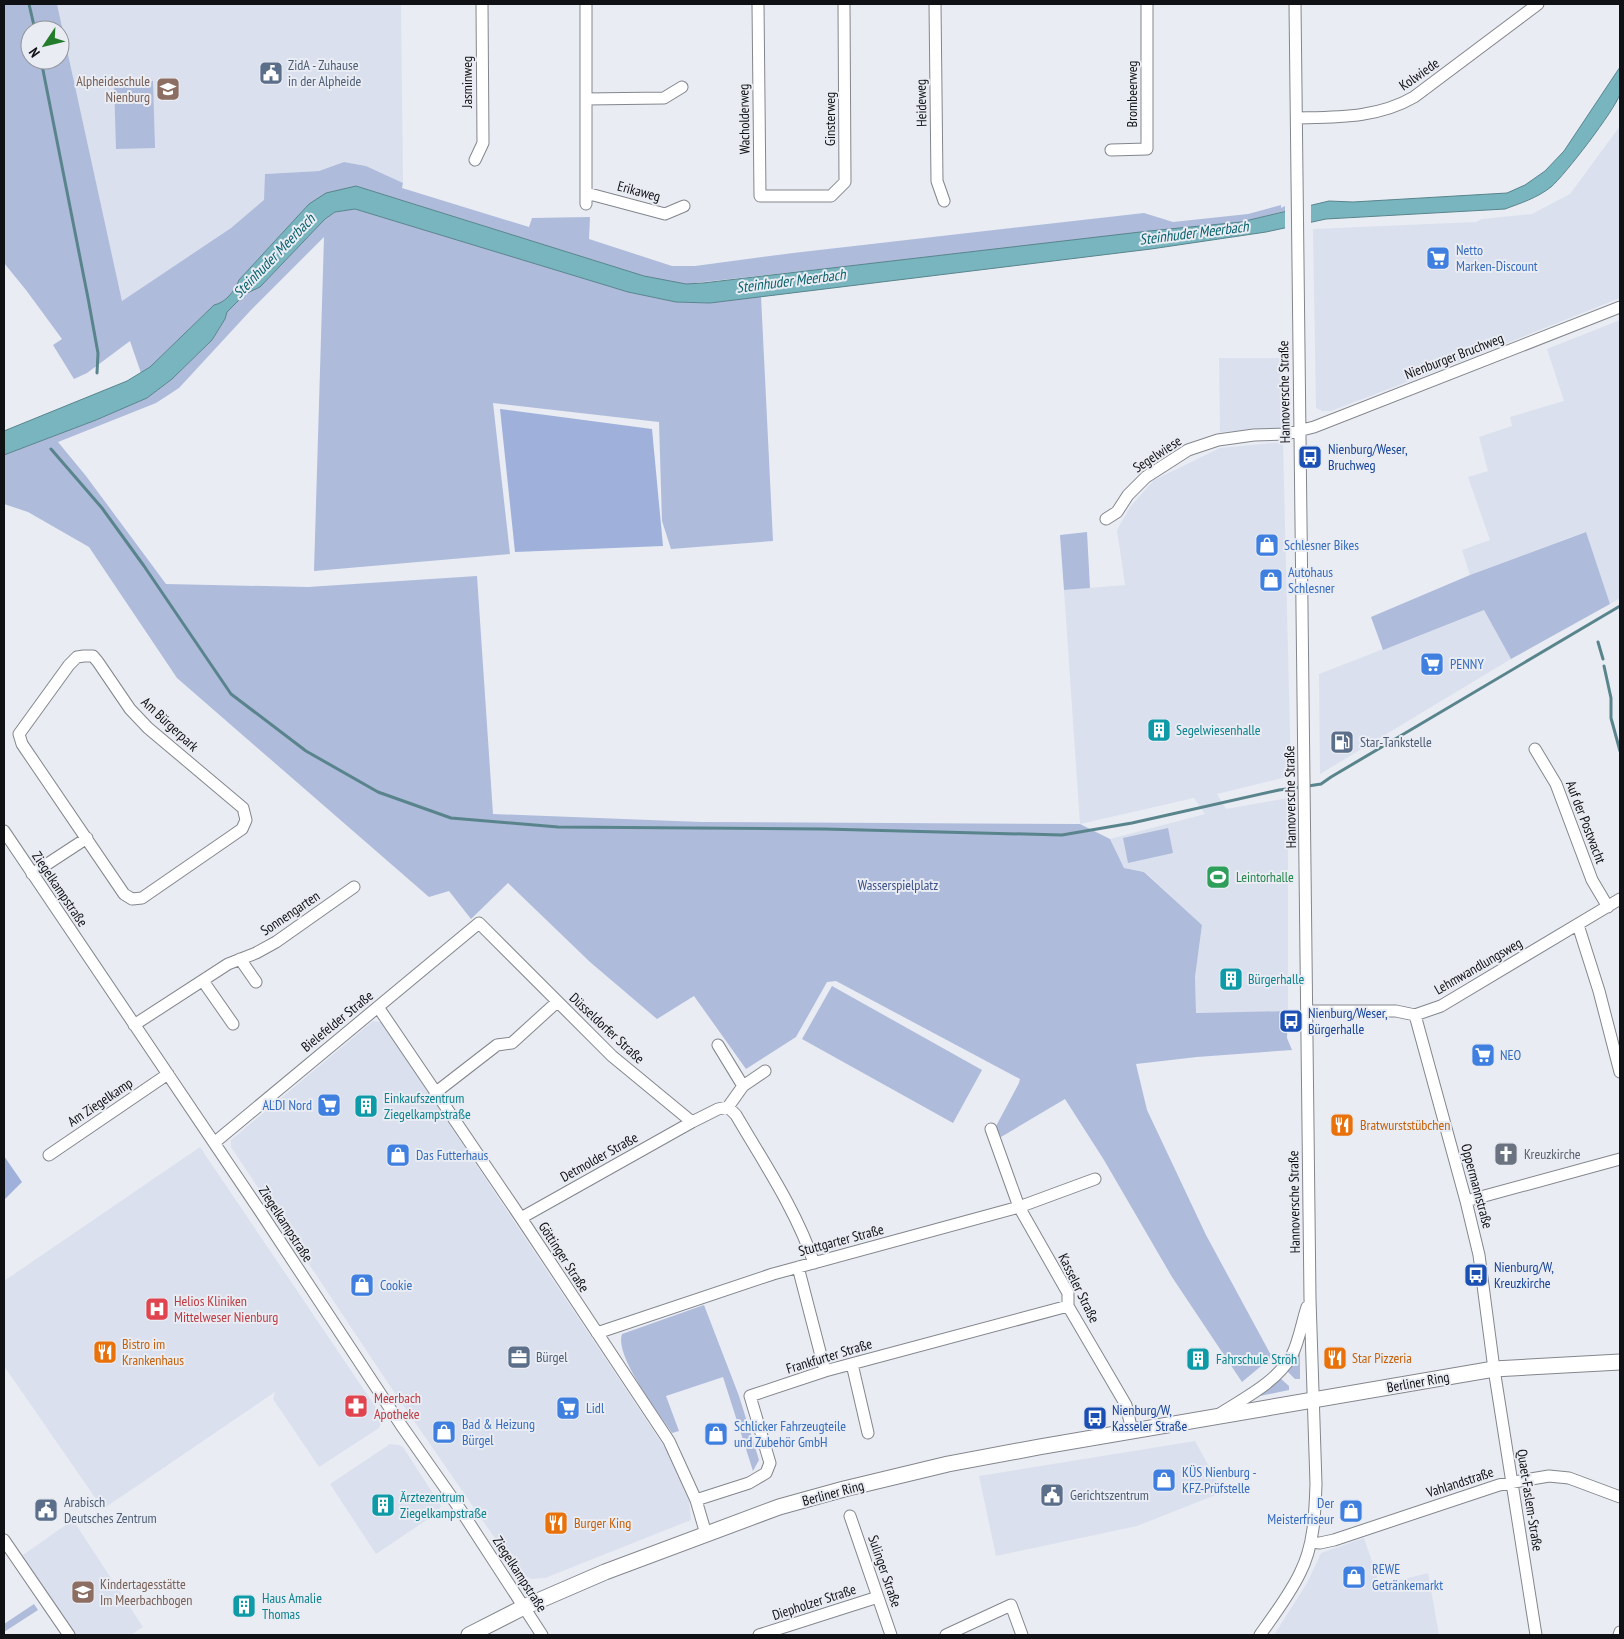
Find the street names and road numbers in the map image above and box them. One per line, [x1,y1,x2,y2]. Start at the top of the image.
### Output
street label: Kolwiede [1396,54,1443,94]
street label: Jasminweg [458,56,476,109]
street label: Brombeerweg [1123,61,1141,127]
street label: Heideweg [912,79,930,127]
street label: Wacholderweg [734,84,754,154]
street label: Ginsterweg [821,92,839,146]
street label: Erikaweg [616,177,662,205]
street label: Nienburger Bruchweg [1402,329,1506,383]
street label: Hannoversche Straße [1274,340,1294,444]
street label: Segelwiese [1129,432,1185,476]
street label: Am Bürgerpark [138,693,203,755]
street label: Hannoversche Straße [1280,745,1300,849]
street label: Auf der Postwacht [1562,778,1610,866]
street label: Ziegelkampstraße [28,848,92,930]
street label: Sonnengarten [257,887,323,939]
street label: Lehmwandlungsweg [1431,934,1525,998]
street label: Bielefelder Straße [297,986,377,1056]
street label: Düsseldorfer Straße [566,989,648,1067]
street label: Am Ziegelkamp [64,1074,136,1130]
street label: Detmolder Straße [557,1128,641,1186]
street label: Oppermannstraße [1457,1142,1497,1231]
street label: Hannoversche Straße [1284,1150,1304,1254]
street label: Ziegelkampstraße [255,1183,317,1265]
street label: Göttinger Straße [535,1218,594,1296]
street label: Stuttgarter Straße [796,1220,886,1260]
street label: Kasseler Straße [1054,1250,1104,1326]
street label: Frankfurter Straße [784,1334,874,1378]
street label: Berliner Ring [1385,1368,1451,1396]
street label: Quaet-Faslem-Straße [1513,1448,1547,1552]
street label: Vahlandstraße [1423,1463,1496,1502]
street label: Berliner Ring [800,1476,866,1510]
street label: Ziegelkampstraße [489,1533,551,1615]
street label: Sulinger Straße [864,1533,906,1610]
street label: Diepholzer Straße [770,1580,858,1624]

